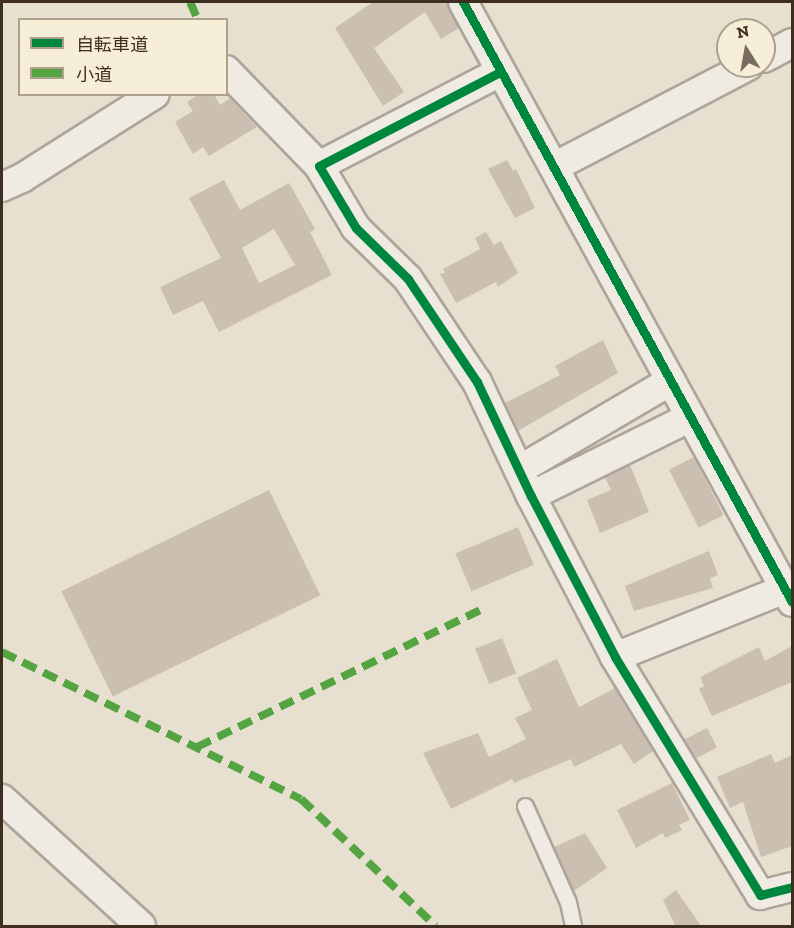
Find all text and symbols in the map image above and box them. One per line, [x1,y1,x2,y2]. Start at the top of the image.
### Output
legend [18,18,228,96]
north arrow [716,18,776,78]
text: N [735,21,751,42]
text: 自転車道 [76,34,148,56]
text: 小道 [76,64,112,86]

